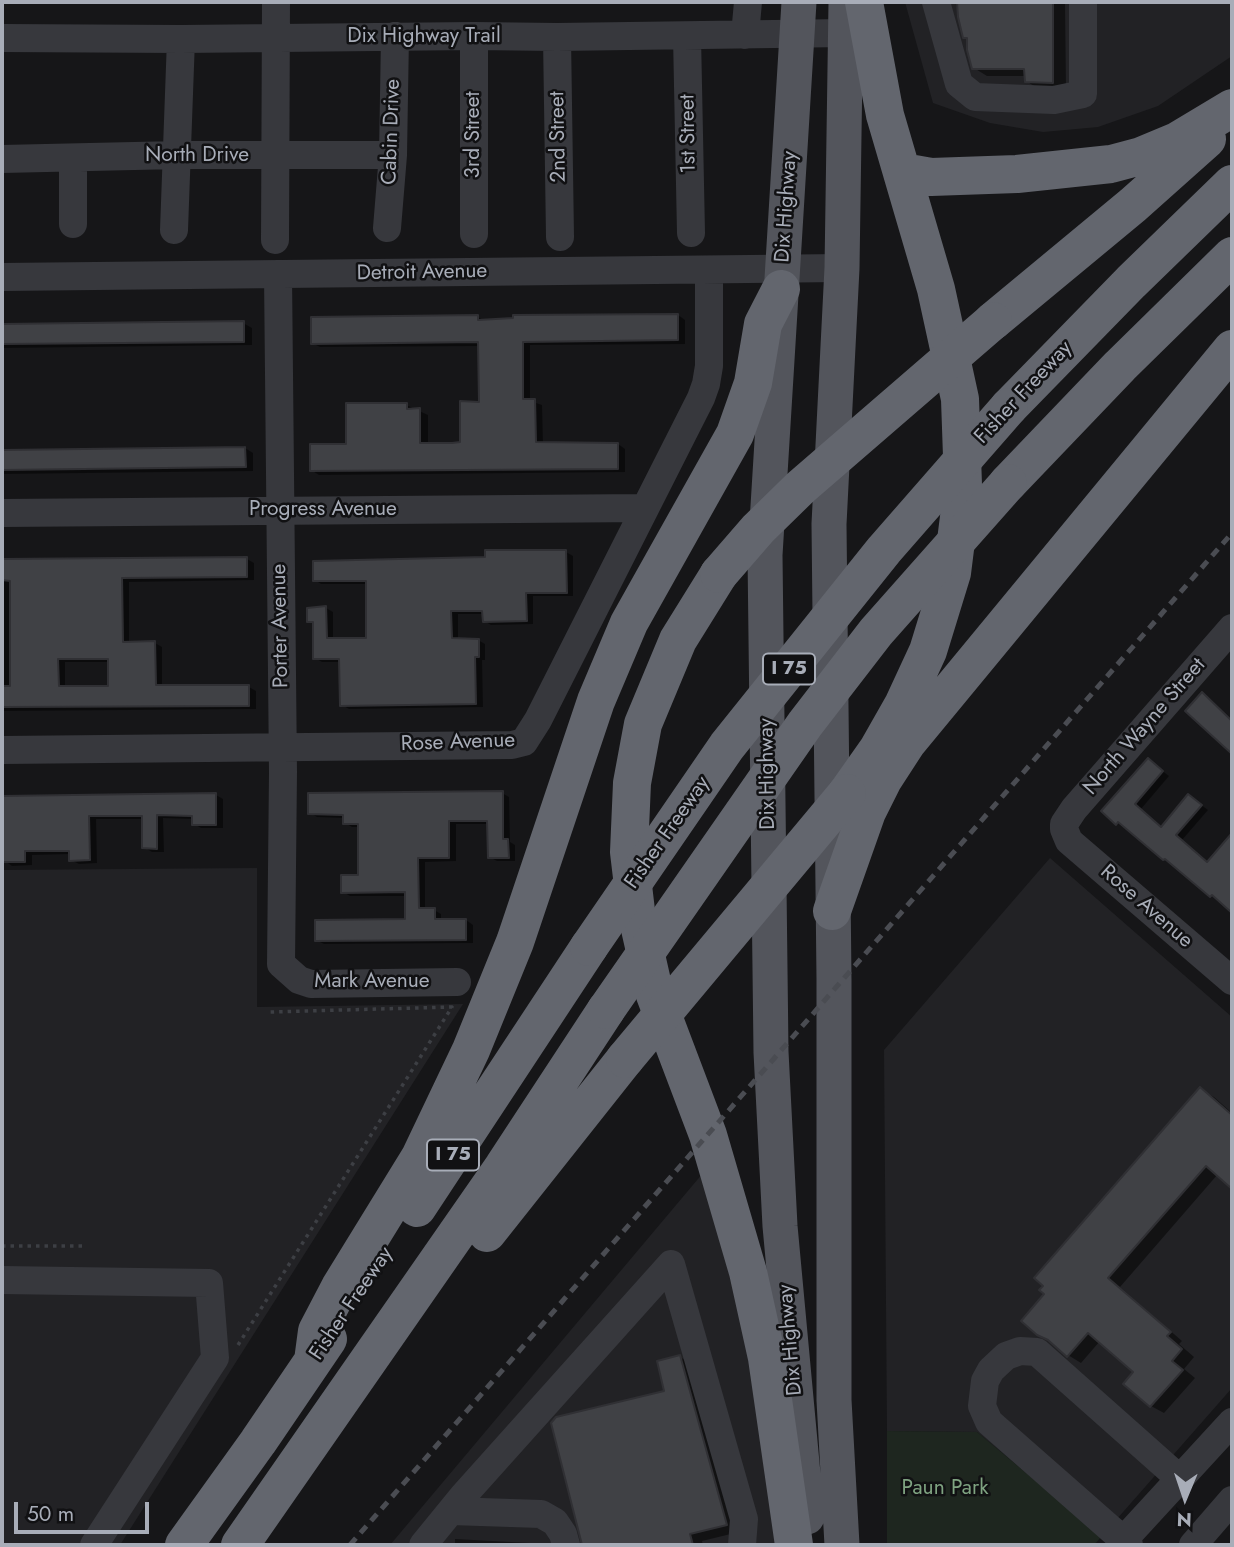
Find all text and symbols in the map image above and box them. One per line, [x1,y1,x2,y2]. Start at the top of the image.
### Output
street label: Dix Highway Trail [347,24,501,50]
street label: Cabin Drive [378,79,406,185]
street label: 3rd Street [461,91,487,179]
street label: 2nd Street [546,91,572,183]
street label: 1st Street [676,94,702,174]
street label: North Drive [145,143,249,169]
street label: Dix Highway [771,150,803,264]
street label: Detroit Avenue [356,259,488,287]
street label: Fisher Freeway [970,336,1078,450]
street label: Progress Avenue [249,497,397,523]
street label: Porter Avenue [267,564,295,688]
street label: North Wayne Street [1079,653,1211,801]
road number: I 75 [763,654,815,684]
street label: Dix Highway [754,718,782,830]
street label: Rose Avenue [400,728,516,758]
street label: Fisher Freeway [620,772,716,894]
street label: Rose Avenue [1095,860,1197,954]
street label: Mark Avenue [314,969,430,995]
road number: I 75 [427,1140,479,1170]
street label: Fisher Freeway [305,1242,399,1366]
street label: Dix Highway [774,1283,808,1397]
north arrow [1150,1463,1220,1533]
park label: Paun Park [902,1476,988,1502]
scale bar [18,1488,152,1532]
text: 50 m [27,1499,74,1529]
text: N [1176,1506,1192,1533]

